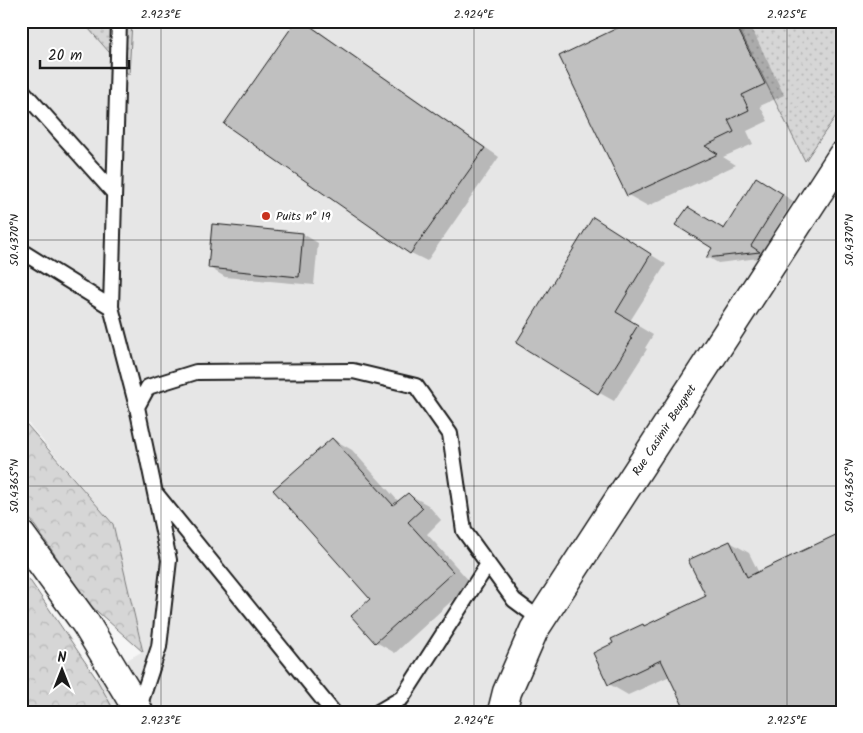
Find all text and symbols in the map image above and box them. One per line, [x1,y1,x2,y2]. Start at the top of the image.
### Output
text: 2.923°E [141,5,182,24]
text: 2.924°E [454,5,495,24]
text: 2.925°E [767,5,808,24]
scale bar [40,38,129,70]
text: 20 m [48,44,82,68]
place label: Puits n° 19 [276,207,331,226]
marker: Puits n° 19 [260,210,272,222]
text: 50.4370°N [5,214,24,266]
text: 50.4370°N [840,214,859,266]
street label: Rue Casimir Beugnet [628,380,701,480]
text: 50.4365°N [5,459,24,513]
text: 50.4365°N [840,459,859,513]
north arrow [38,646,88,696]
text: N [58,647,67,669]
text: 2.923°E [141,711,182,730]
text: 2.924°E [454,711,495,730]
text: 2.925°E [767,711,808,730]

